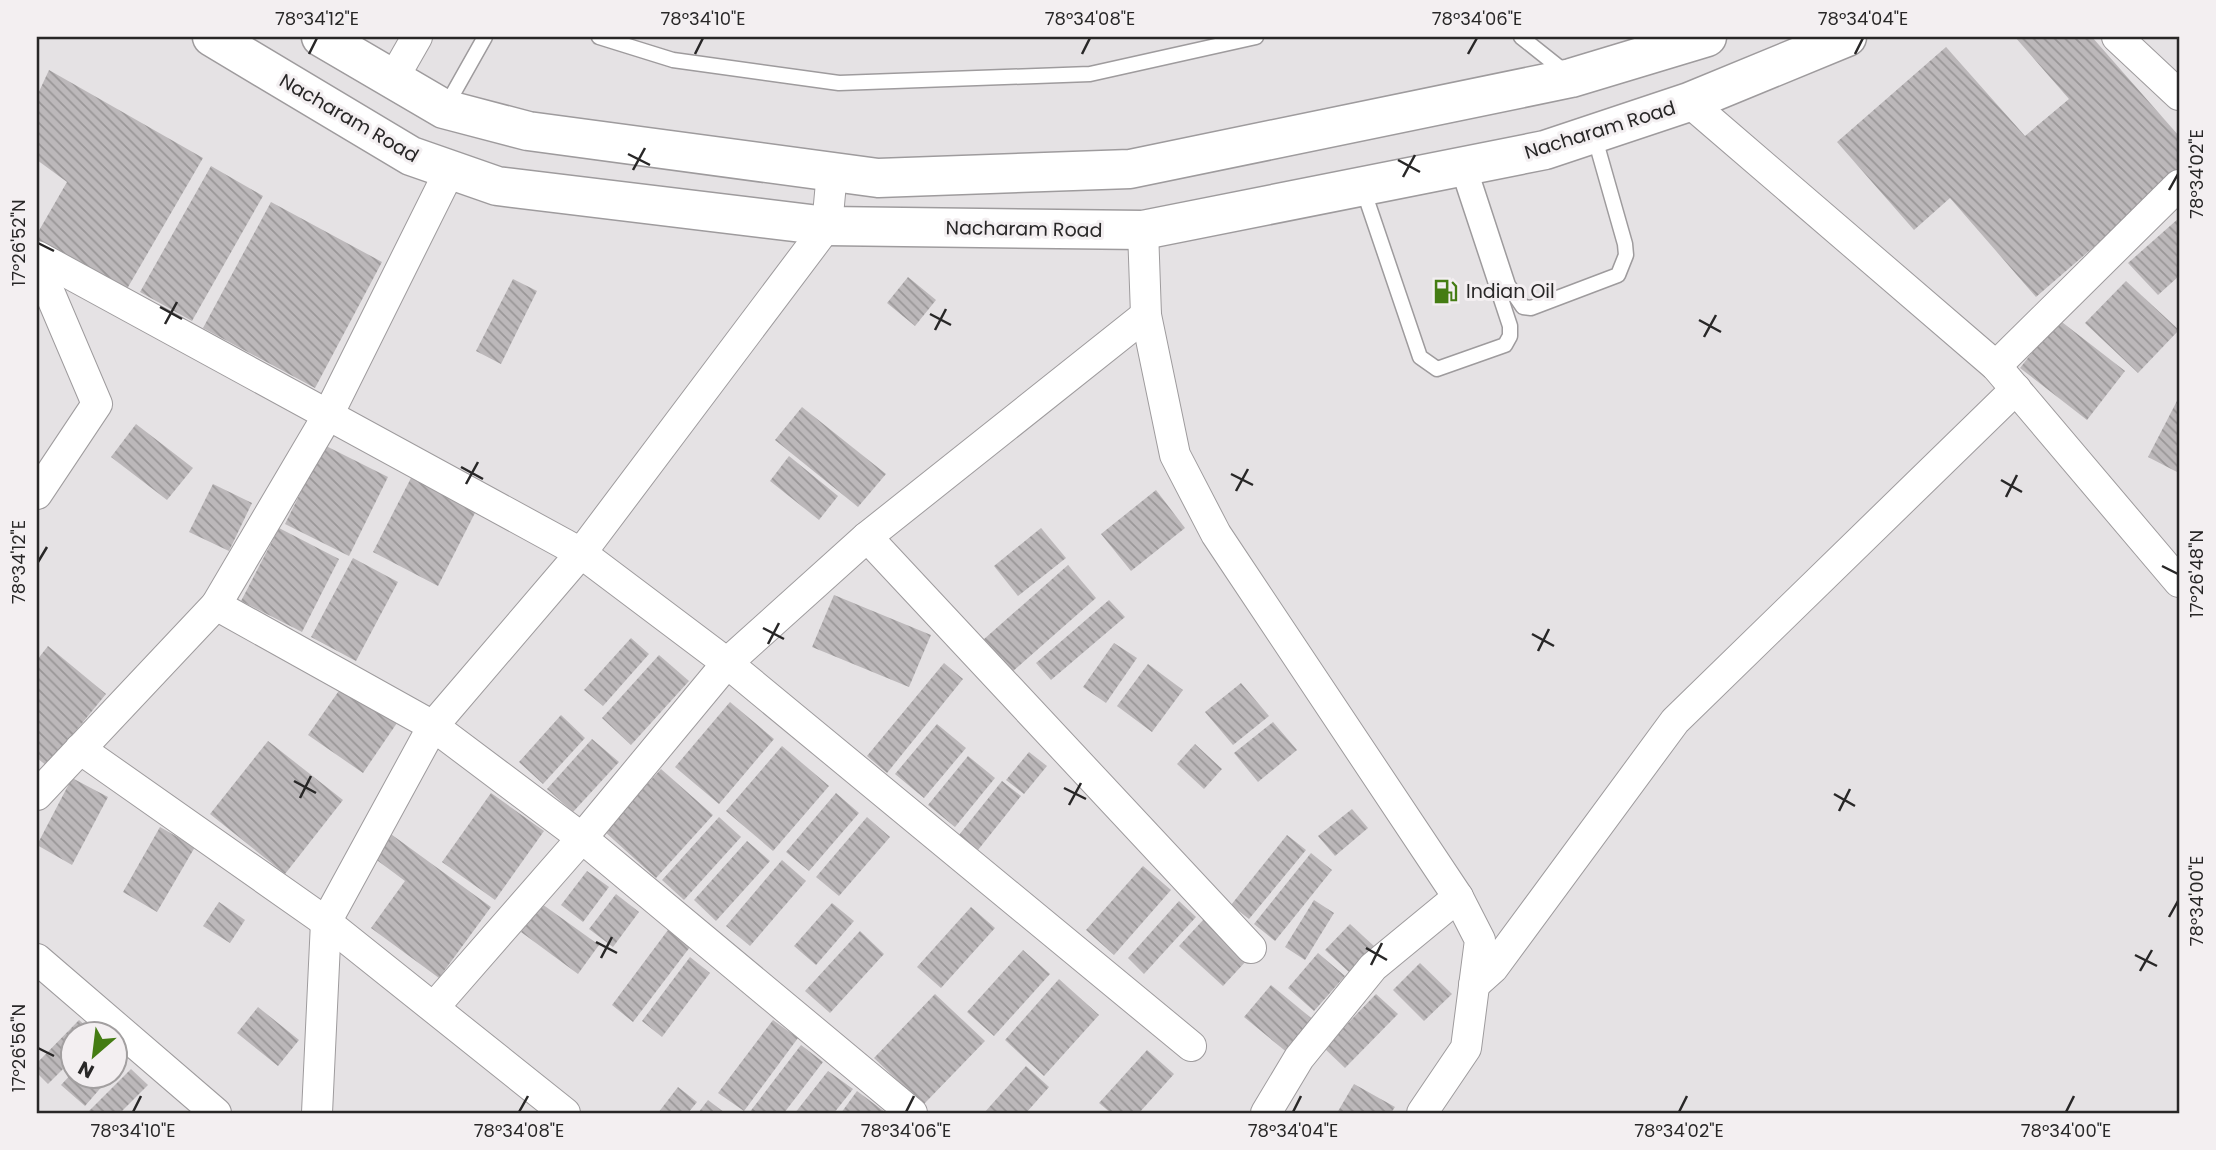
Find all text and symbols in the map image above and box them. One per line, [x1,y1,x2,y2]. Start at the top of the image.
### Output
text: 78°34'12"E [275,6,359,31]
text: 78°34'10"E [661,6,745,31]
text: 78°34'08"E [1045,6,1135,31]
text: 78°34'06"E [1432,6,1522,31]
text: 78°34'04"E [1818,6,1908,31]
street label: Nacharam Road [274,67,424,169]
street label: Nacharam Road [1521,94,1679,166]
text: 78°34'02"E [2184,129,2209,219]
text: 17°26'52"N [6,199,31,287]
street label: Nacharam Road [945,214,1103,244]
fuel station icon: Indian Oil [1432,277,1460,305]
place label: Indian Oil [1466,278,1555,305]
text: 78°34'12"E [6,520,31,604]
text: 17°26'48"N [2184,530,2209,618]
text: 78°34'00"E [2184,856,2209,946]
text: 17°26'56"N [6,1004,31,1092]
north arrow [60,1020,130,1090]
text: N [74,1054,99,1085]
text: 78°34'10"E [91,1118,175,1143]
text: 78°34'08"E [474,1118,564,1143]
text: 78°34'06"E [861,1118,951,1143]
text: 78°34'04"E [1248,1118,1338,1143]
text: 78°34'02"E [1634,1118,1724,1143]
text: 78°34'00"E [2021,1118,2111,1143]

